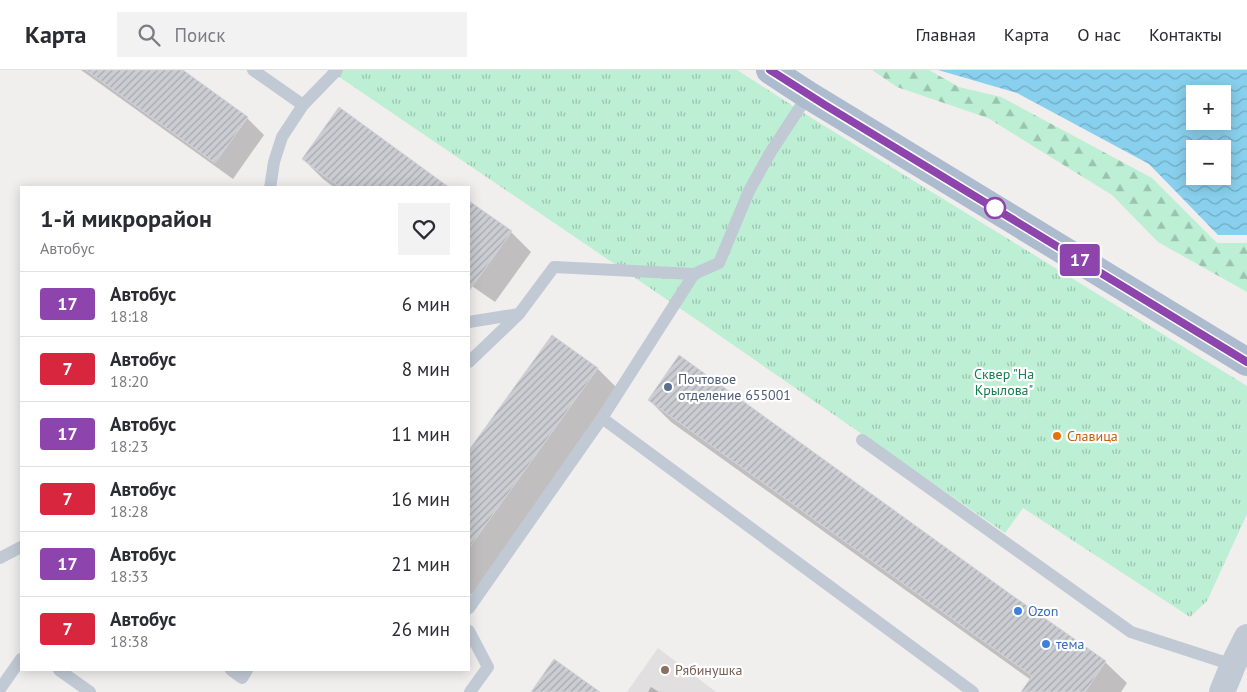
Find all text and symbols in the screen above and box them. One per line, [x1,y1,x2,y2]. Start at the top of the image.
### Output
search box [117,12,467,57]
text: Карта [25,19,87,50]
icon: search [135,21,163,49]
text: Поиск [175,23,225,47]
text: Главная [915,23,976,46]
text: Карта [1004,23,1049,46]
text: О нас [1077,23,1121,46]
text: Контакты [1149,23,1222,46]
map controls [1186,85,1231,185]
button: + [1186,85,1231,130]
button: − [1186,140,1231,185]
unlabelled marker [984,197,1006,219]
text: 1-й микрорайон [40,203,212,234]
button: heart [398,203,450,255]
text: Автобус [40,238,95,258]
line badge: 17 [1058,244,1102,276]
text: 17 [1070,248,1090,271]
text: Автобус [110,282,176,306]
text: 17 [57,292,78,315]
text: 6 мин [402,292,450,316]
text: 18:18 [110,306,148,326]
text: Автобус [110,347,176,371]
text: 7 [62,357,73,380]
text: 8 мин [402,357,450,381]
park label: Сквер "На Крылова" [974,365,1034,399]
place label: Почтовое отделение 655001 [678,370,791,404]
text: 18:20 [110,371,148,391]
marker: Почтовое отделение 655001 [662,381,674,393]
text: Автобус [110,412,176,436]
text: 17 [57,422,78,445]
text: 11 мин [391,422,450,446]
place label: Славица [1067,427,1118,445]
marker: Славица [1051,430,1063,442]
text: 18:23 [110,436,148,456]
text: Автобус [110,477,176,501]
text: 7 [62,487,73,510]
text: 16 мин [391,487,450,511]
text: 18:28 [110,501,148,521]
text: Автобус [110,542,176,566]
text: 17 [57,552,78,575]
text: 21 мин [391,552,450,576]
text: 18:33 [110,566,148,586]
place label: Ozon [1028,602,1058,620]
marker: Ozon [1012,605,1024,617]
text: Автобус [110,607,176,631]
text: 7 [62,617,73,640]
text: 26 мин [391,617,450,641]
text: 18:38 [110,631,148,651]
place label: тема [1056,635,1084,653]
marker: тема [1040,638,1052,650]
place label: Рябинушка [675,661,742,679]
marker: Рябинушка [659,664,671,676]

